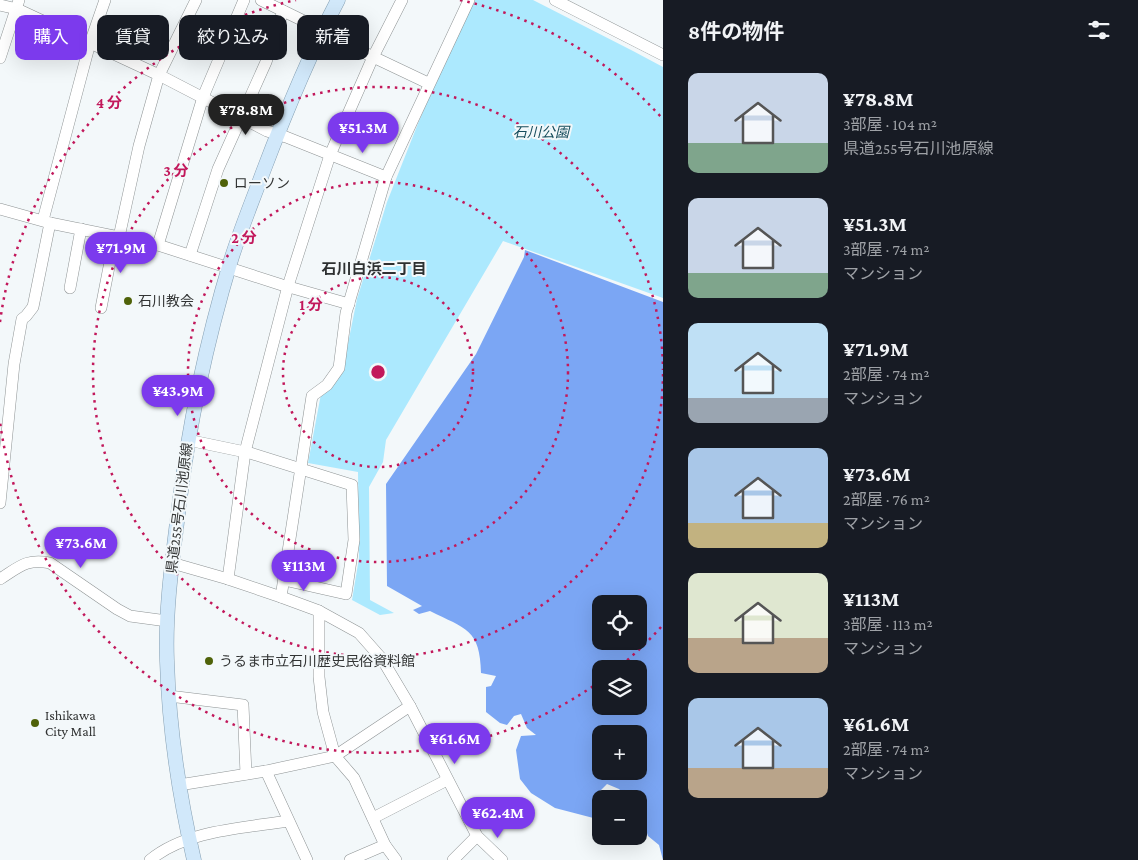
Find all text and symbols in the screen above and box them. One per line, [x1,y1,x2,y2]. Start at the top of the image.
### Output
chip: 購入 [15,15,87,60]
chip: 賃貸 [97,15,169,60]
chip: 絞り込み [179,15,287,60]
chip: 新着 [297,15,369,60]
icon: filters [1085,16,1113,44]
text: 8件の物件 [688,20,784,44]
text: ¥78.8M [843,87,913,111]
icon: home [728,93,788,153]
pin: ¥78.8M [205,94,287,136]
text: 4 分 [96,95,122,111]
text: ¥78.8M [219,101,273,118]
pin: ¥51.3M [322,112,404,154]
text: 3部屋 · 104 m² [843,116,937,133]
text: ¥51.3M [339,119,387,136]
park label: 石川公園 [513,124,571,140]
text: 県道255号石川池原線 [843,140,994,157]
text: 3 分 [163,163,189,179]
place label: ローソン [234,175,290,191]
marker: ローソン [218,177,230,189]
text: ¥51.3M [843,212,907,236]
icon: home [728,218,788,278]
text: 2 分 [231,230,257,246]
pin: ¥71.9M [80,232,162,274]
text: ¥71.9M [96,239,146,256]
text: 3部屋 · 74 m² [843,241,930,258]
district label: 石川白浜二丁目 [321,260,427,277]
text: マンション [843,265,923,282]
place label: 石川教会 [138,293,194,309]
marker: 石川教会 [122,295,134,307]
text: 1 分 [299,297,323,313]
text: ¥71.9M [843,337,908,361]
icon: home [728,343,788,403]
centre of rings [369,363,387,381]
text: 2部屋 · 74 m² [843,366,930,383]
pin: ¥43.9M [137,374,219,417]
text: ¥43.9M [153,382,203,399]
text: マンション [843,390,923,407]
street label: 県道255号石川池原線 [163,442,195,574]
text: ¥73.6M [843,462,911,486]
icon: home [728,468,788,528]
text: 2部屋 · 76 m² [843,491,930,508]
text: マンション [843,515,923,532]
pin: ¥73.6M [40,526,122,569]
text: ¥73.6M [55,534,107,551]
pin: ¥113M [269,550,339,592]
text: ¥113M [283,557,325,574]
text: ¥113M [843,587,899,611]
icon: home [728,593,788,653]
map controls [592,595,647,845]
button: locate [592,595,647,650]
text: 3部屋 · 113 m² [843,616,933,633]
text: マンション [843,640,923,657]
place label: うるま市立石川歴史民俗資料館 [219,653,415,669]
marker: うるま市立石川歴史民俗資料館 [203,655,215,667]
button: layers [592,660,647,715]
place label: Ishikawa City Mall [45,707,96,739]
text: ¥61.6M [843,712,909,736]
marker: Ishikawa City Mall [29,717,41,729]
icon: home [728,718,788,778]
pin: ¥61.6M [414,722,496,765]
button: + [592,725,647,780]
text: ¥61.6M [430,730,480,747]
text: 2部屋 · 74 m² [843,741,930,758]
text: マンション [843,765,923,782]
button: − [592,790,647,845]
pin: ¥62.4M [457,796,539,839]
text: ¥62.4M [472,804,524,821]

